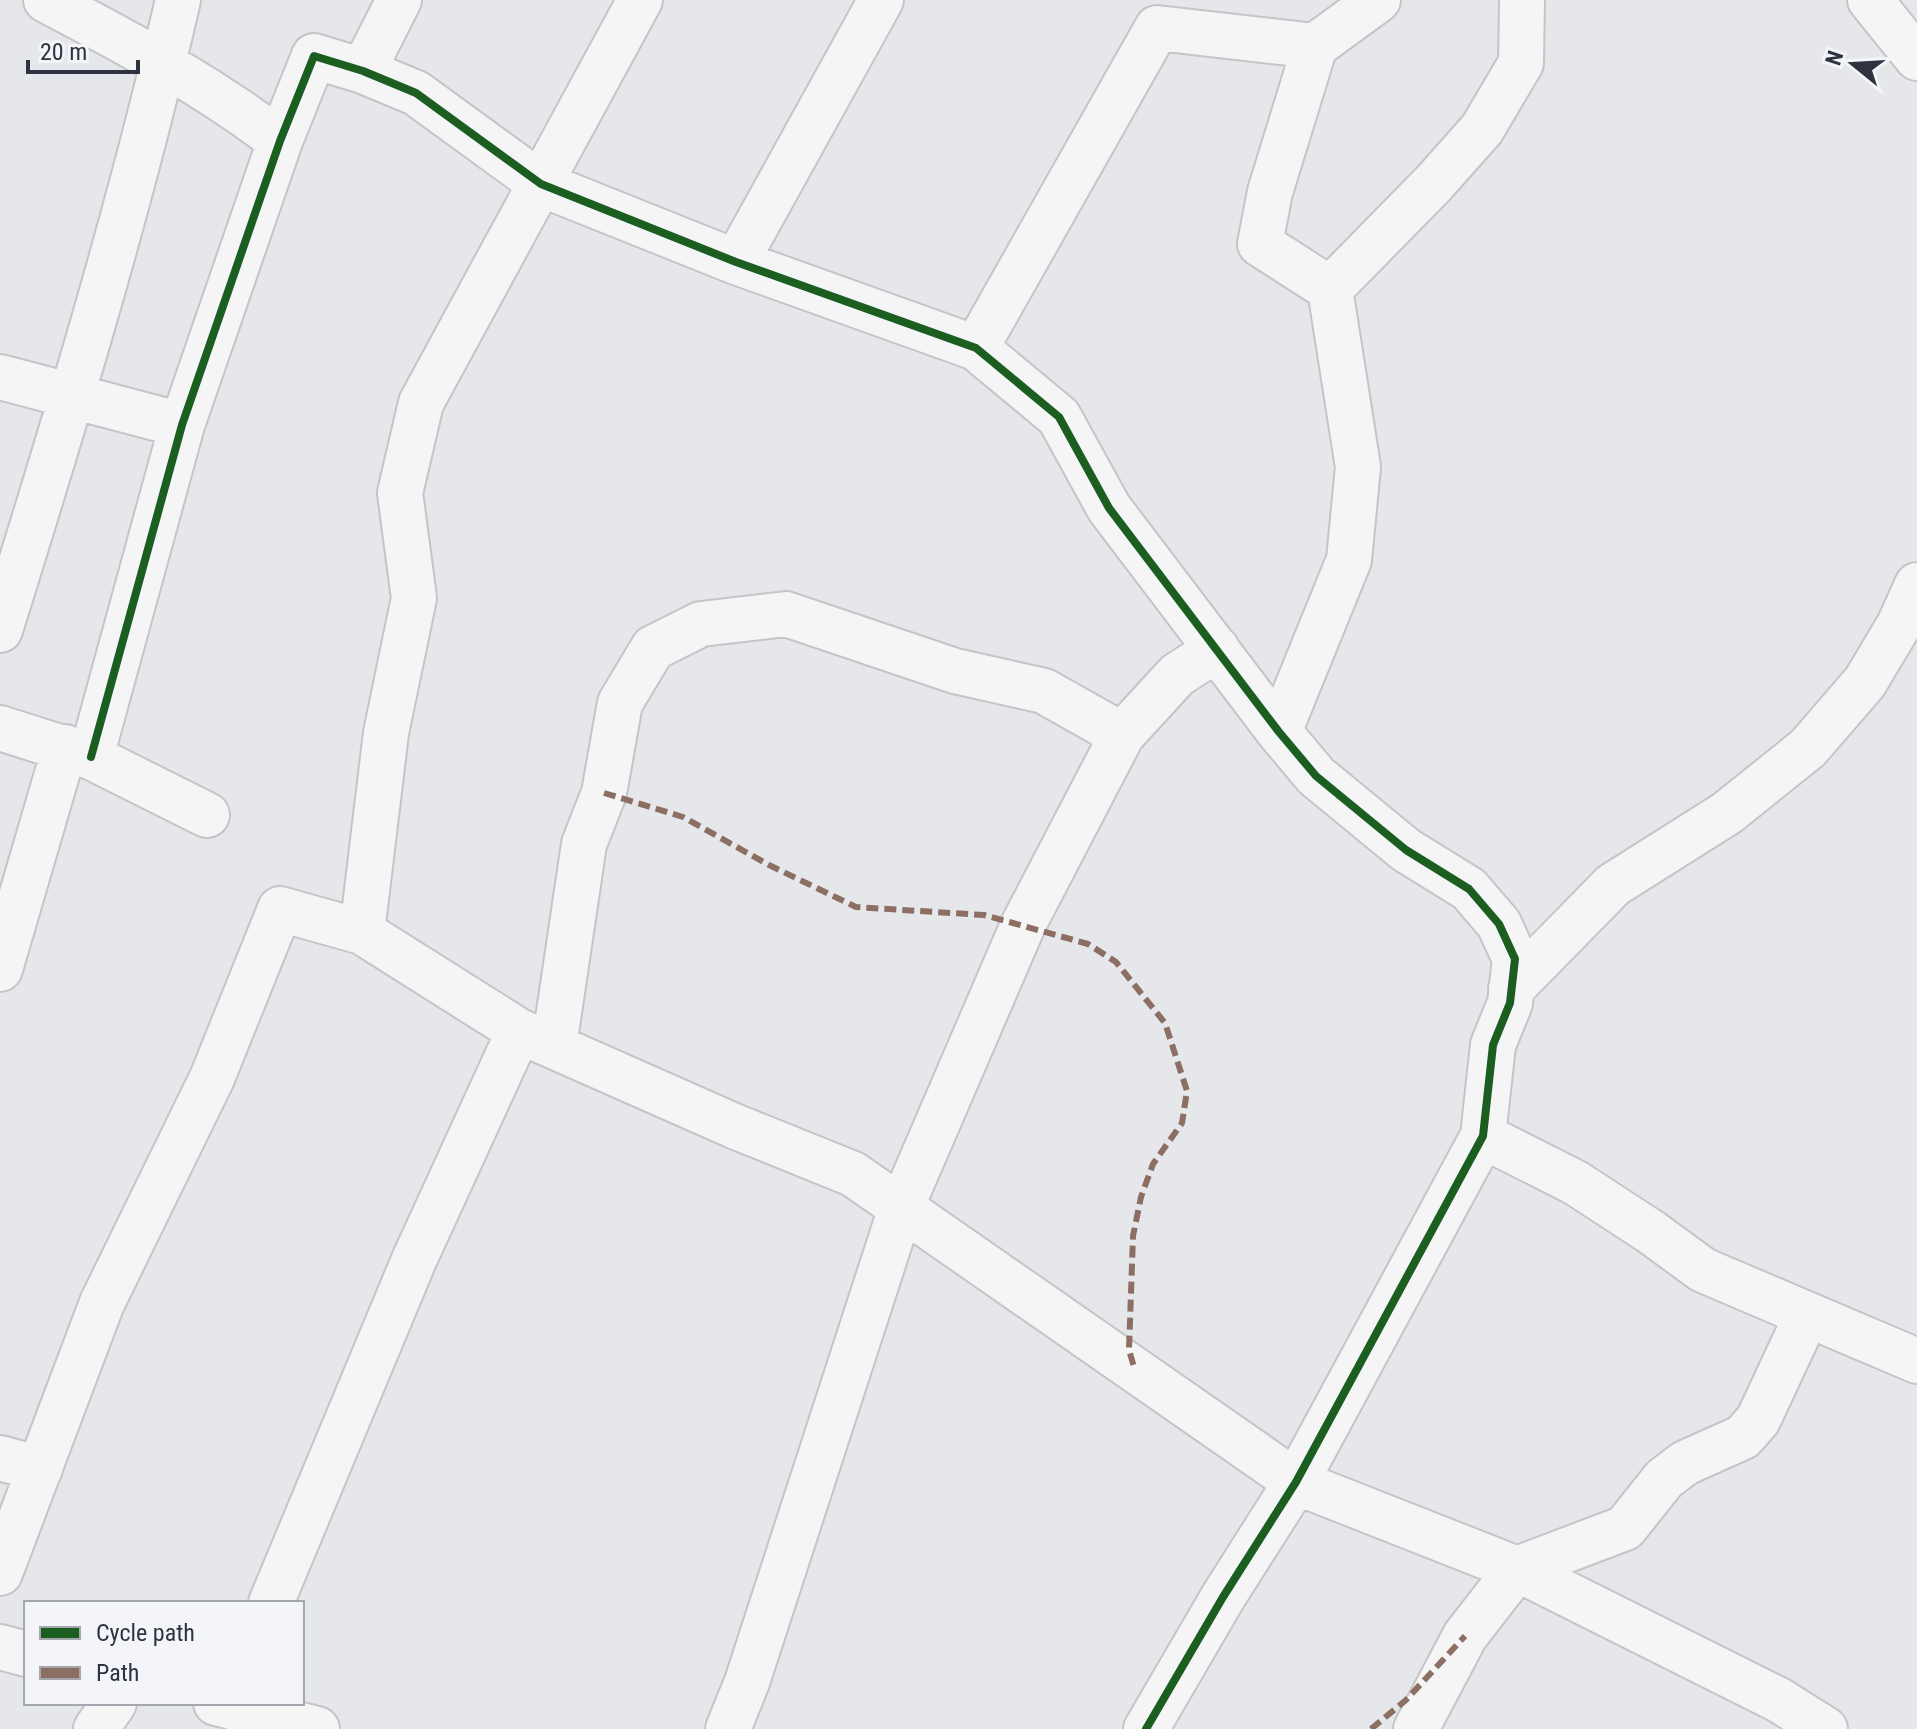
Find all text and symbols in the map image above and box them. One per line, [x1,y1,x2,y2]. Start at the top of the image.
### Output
scale bar [28,24,138,74]
north arrow [1813,24,1893,104]
text: 20 m [40,38,87,66]
text: N [1820,48,1848,68]
legend [24,1601,304,1705]
text: Cycle path [96,1619,195,1647]
text: Path [96,1659,139,1687]

